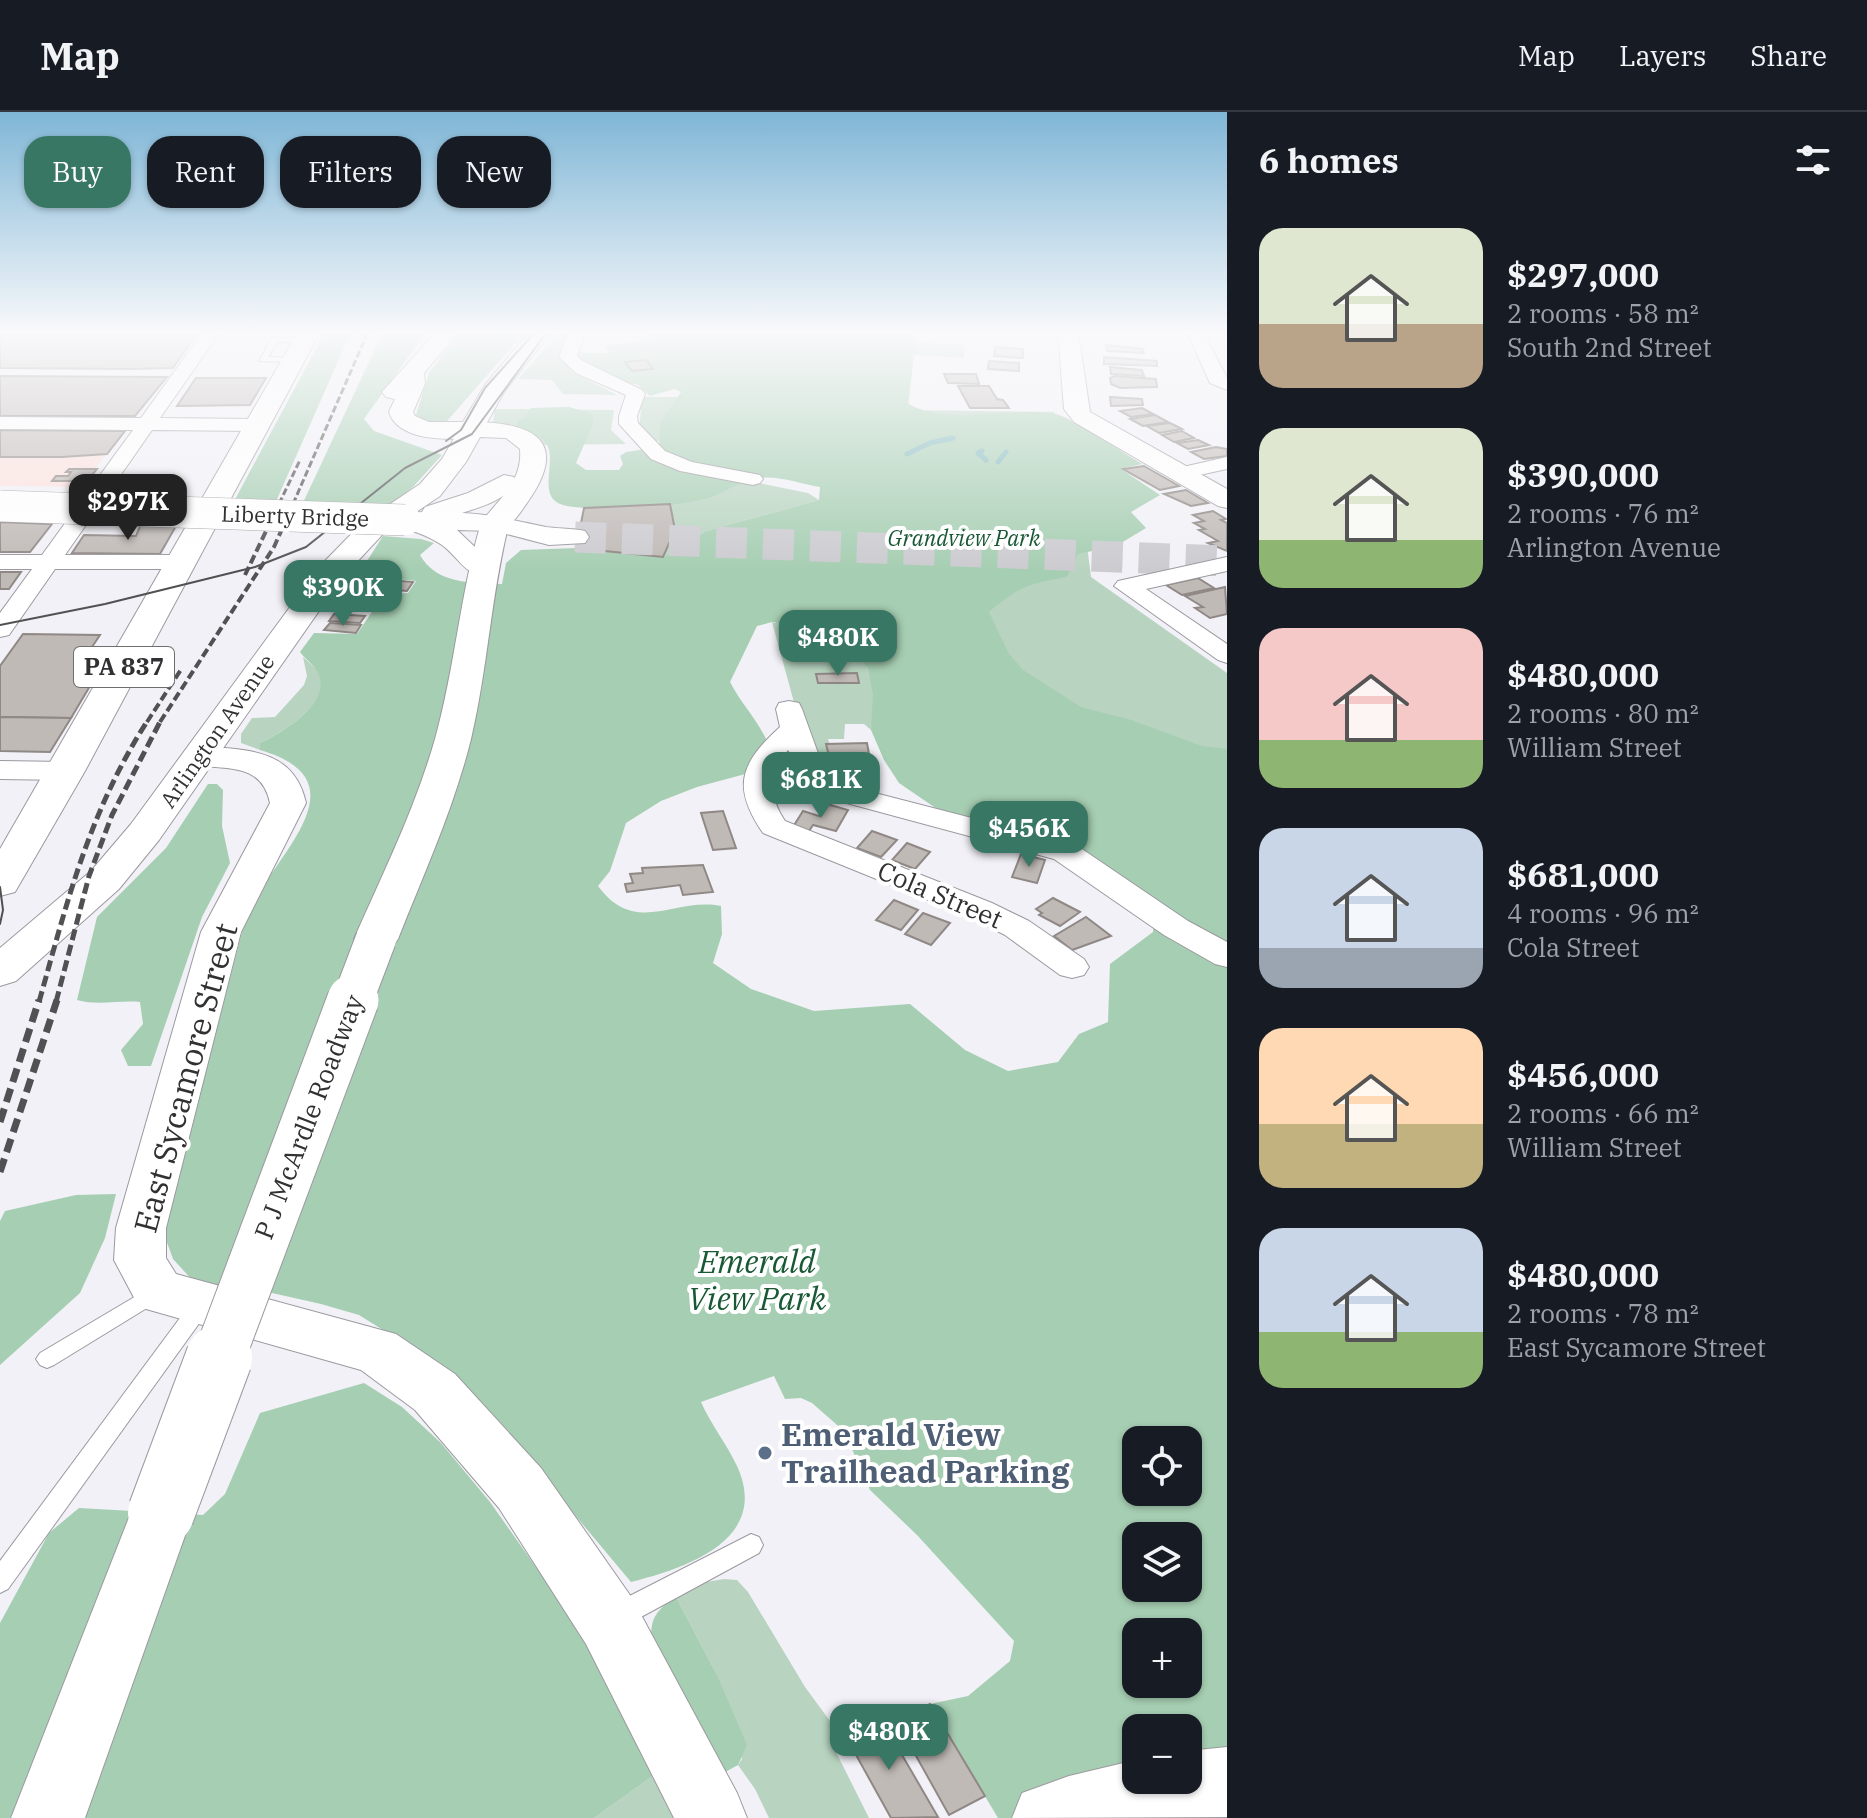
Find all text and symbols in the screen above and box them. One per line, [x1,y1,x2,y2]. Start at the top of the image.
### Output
text: Map [40,31,120,80]
text: Map [1518,37,1575,74]
text: Layers [1619,37,1706,74]
text: Share [1750,37,1827,74]
chip: Buy [24,136,131,208]
chip: Rent [147,136,264,208]
chip: Filters [280,136,421,208]
chip: New [437,136,551,208]
text: 6 homes [1259,138,1399,182]
icon: filters [1791,138,1835,182]
text: $297,000 [1507,252,1659,296]
icon: home [1323,260,1419,356]
text: 2 rooms · 58 m² [1507,296,1699,330]
text: South 2nd Street [1507,330,1712,364]
text: $390,000 [1507,452,1659,496]
icon: home [1323,460,1419,556]
pin: $297K [72,474,184,542]
text: $297K [87,483,169,517]
text: 2 rooms · 76 m² [1507,496,1699,530]
street label: Liberty Bridge [220,498,370,533]
park label: Grandview Park [888,523,1041,552]
text: Arlington Avenue [1507,530,1721,564]
pin: $390K [287,560,399,628]
text: $390K [302,569,384,603]
pin: $480K [782,610,894,678]
text: $480K [797,619,879,653]
road number: PA 837 [74,647,174,687]
street label: Arlington Avenue [153,648,280,813]
text: $480,000 [1507,652,1659,696]
icon: home [1323,660,1419,756]
text: 2 rooms · 80 m² [1507,696,1699,730]
text: William Street [1507,730,1682,764]
pin: $681K [765,752,877,820]
text: $681K [780,761,862,795]
pin: $456K [973,801,1085,869]
text: $456K [988,810,1070,844]
text: $681,000 [1507,852,1659,896]
street label: Cola Street [873,853,1008,936]
icon: home [1323,860,1419,956]
text: 4 rooms · 96 m² [1507,896,1699,930]
street label: East Sycamore Street [123,918,247,1237]
text: Cola Street [1507,930,1639,964]
street label: P J McArdle Roadway [246,989,370,1244]
text: $456,000 [1507,1052,1659,1096]
icon: home [1323,1060,1419,1156]
text: 2 rooms · 66 m² [1507,1096,1699,1130]
text: William Street [1507,1130,1682,1164]
park label: Emerald View Park [688,1240,826,1319]
text: $480,000 [1507,1252,1659,1296]
icon: home [1323,1260,1419,1356]
text: 2 rooms · 78 m² [1507,1296,1699,1330]
text: East Sycamore Street [1507,1330,1766,1364]
place label: Emerald View Trailhead Parking [781,1413,1070,1492]
map controls [1122,1426,1202,1794]
button: locate [1122,1426,1202,1506]
marker: Emerald View Trailhead Parking [756,1444,774,1462]
button: layers [1122,1522,1202,1602]
button: + [1122,1618,1202,1698]
pin: $480K [833,1704,945,1772]
text: $480K [848,1713,930,1747]
button: − [1122,1714,1202,1794]

